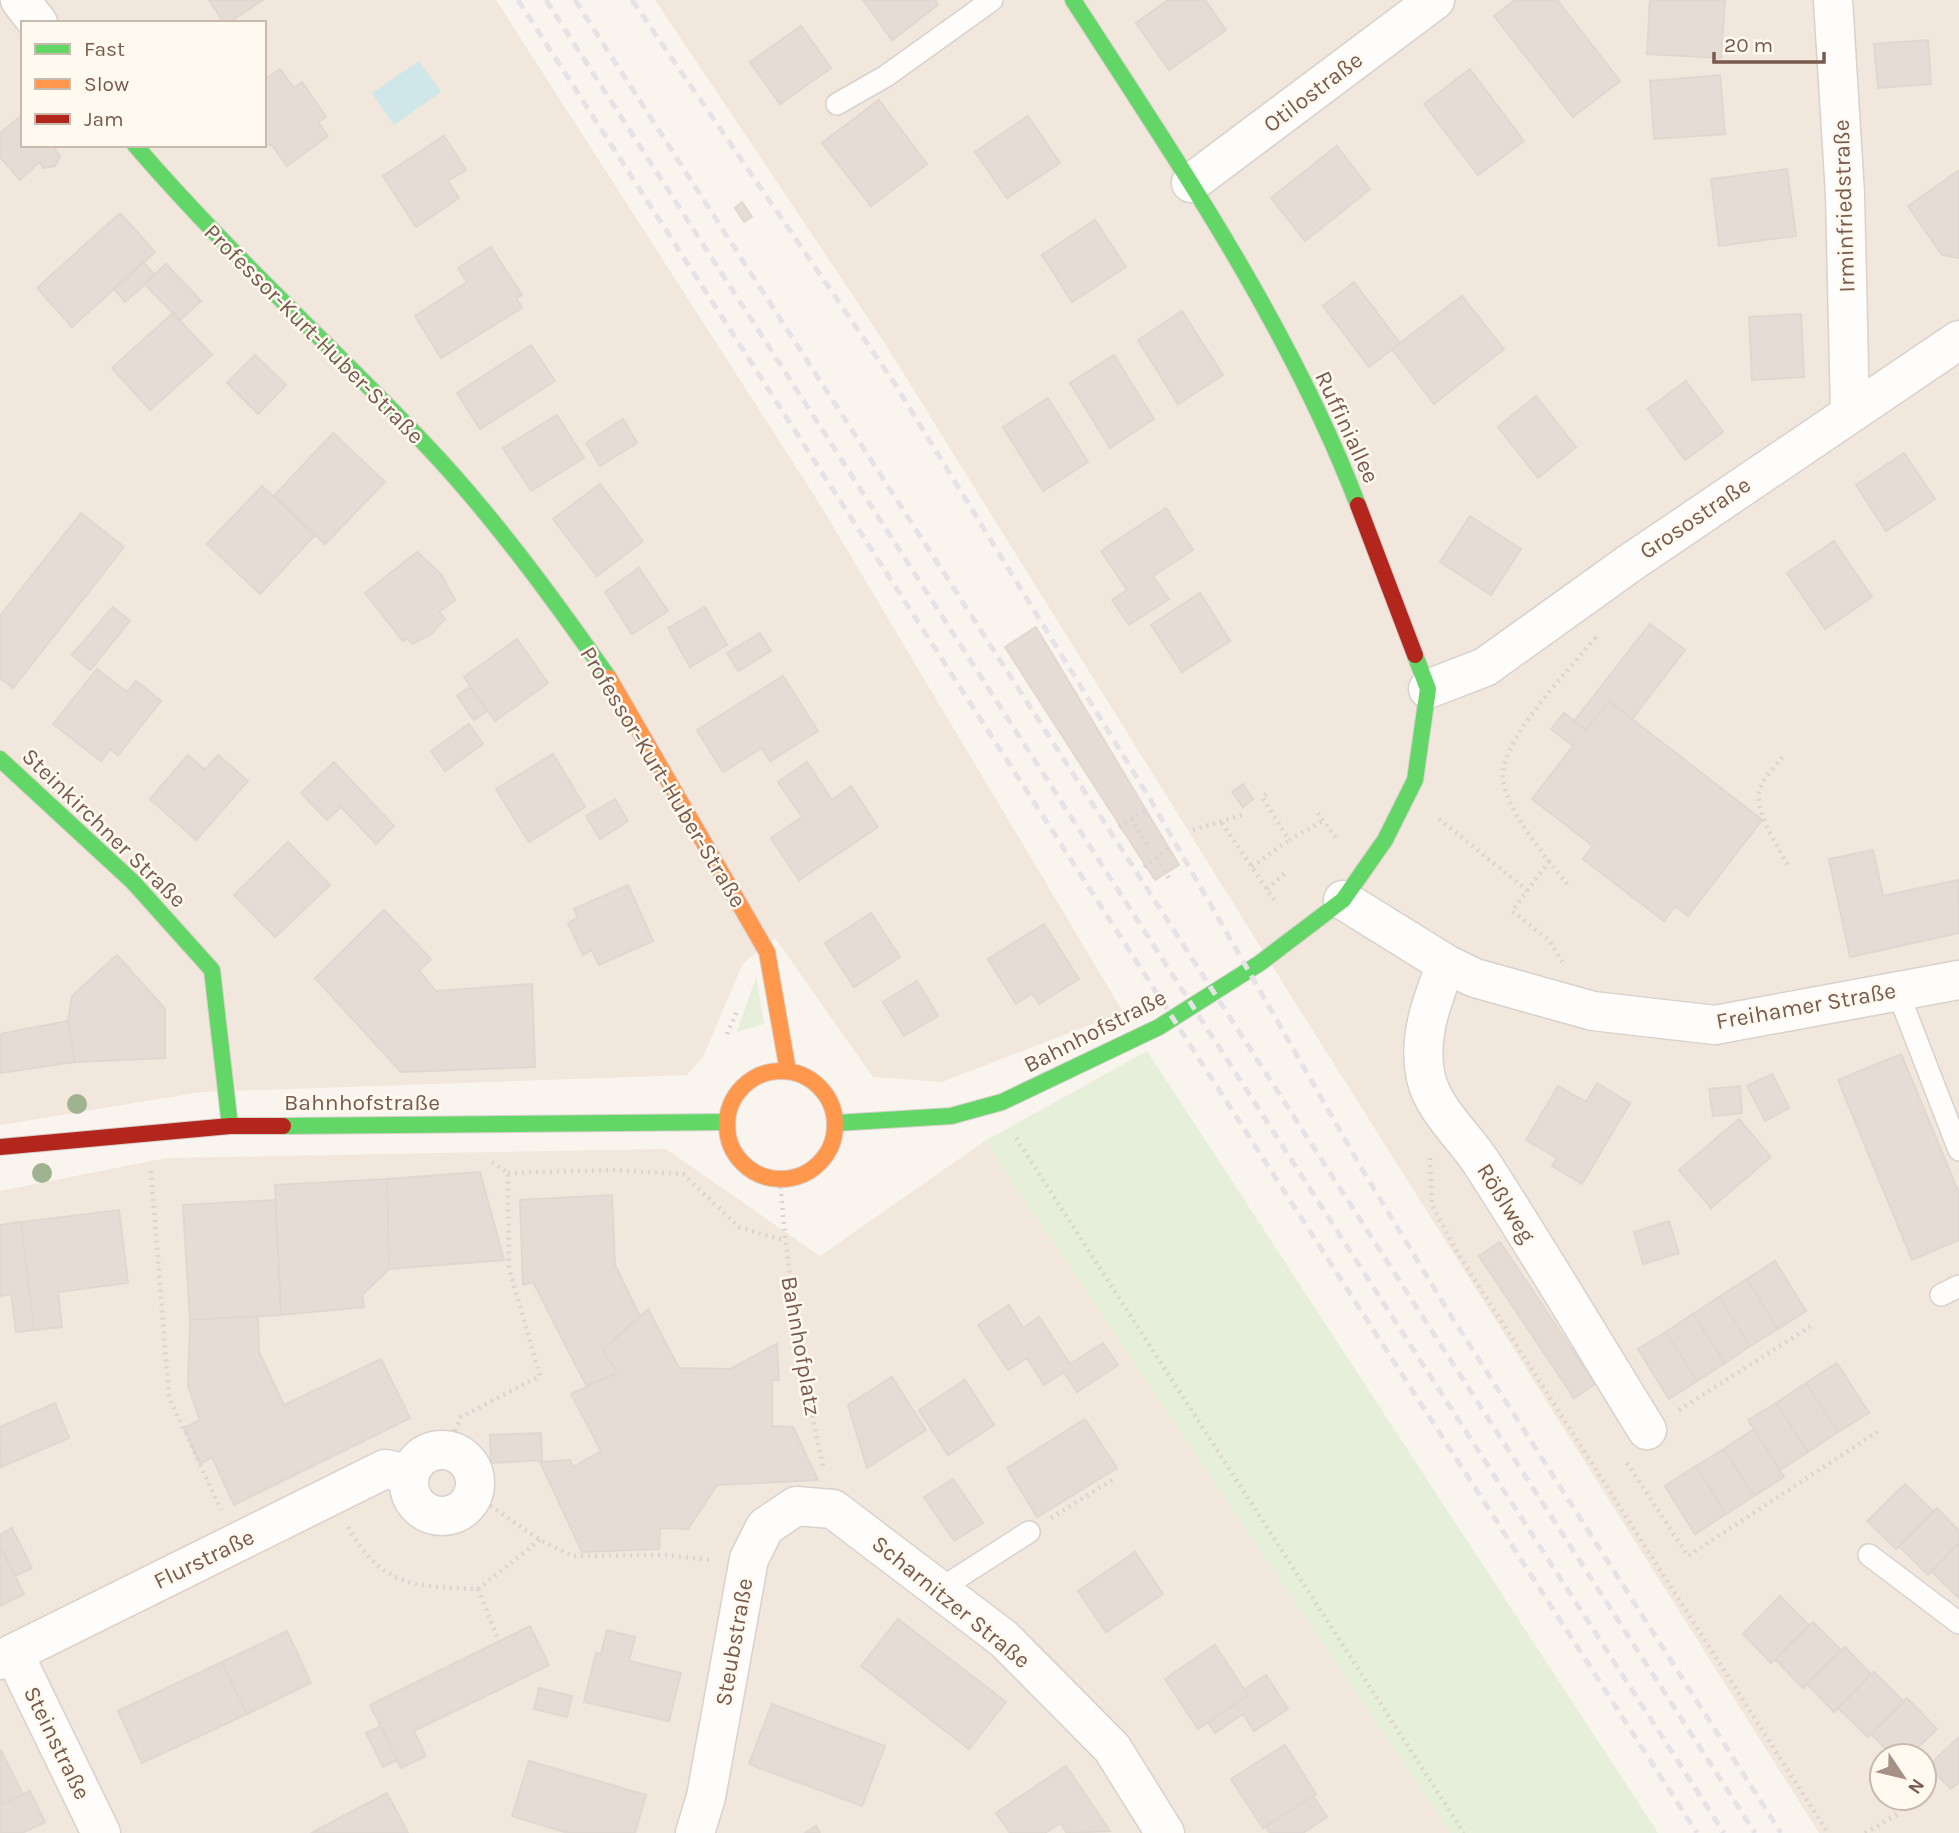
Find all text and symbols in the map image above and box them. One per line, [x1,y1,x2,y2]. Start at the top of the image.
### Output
legend [21,21,266,147]
scale bar [1714,21,1824,65]
text: 20 m [1724,33,1773,57]
text: Fast [84,37,125,61]
street label: Otilostraße [1258,46,1368,138]
text: Slow [84,72,129,96]
text: Jam [84,107,124,131]
street label: Irminfriedstraße [1827,119,1861,293]
street label: Professor-Kurt-Huber-Straße [198,218,430,450]
street label: Ruffiniallee [1309,367,1385,487]
street label: Grosostraße [1634,471,1756,565]
street label: Professor-Kurt-Huber-Straße [574,642,752,912]
street label: Steinkirchner Straße [16,743,192,913]
street label: Freihamer Straße [1714,977,1898,1035]
street label: Bahnhofstraße [1019,984,1171,1078]
street label: Bahnhofstraße [284,1089,440,1116]
street label: Rößlweg [1471,1158,1541,1248]
street label: Bahnhofplatz [775,1274,827,1418]
street label: Flurstraße [149,1523,259,1595]
street label: Scharnitzer Straße [866,1530,1036,1674]
street label: Steubstraße [709,1576,759,1708]
street label: Steinstraße [18,1682,96,1804]
north arrow [1868,1742,1938,1812]
text: N [1903,1774,1929,1798]

